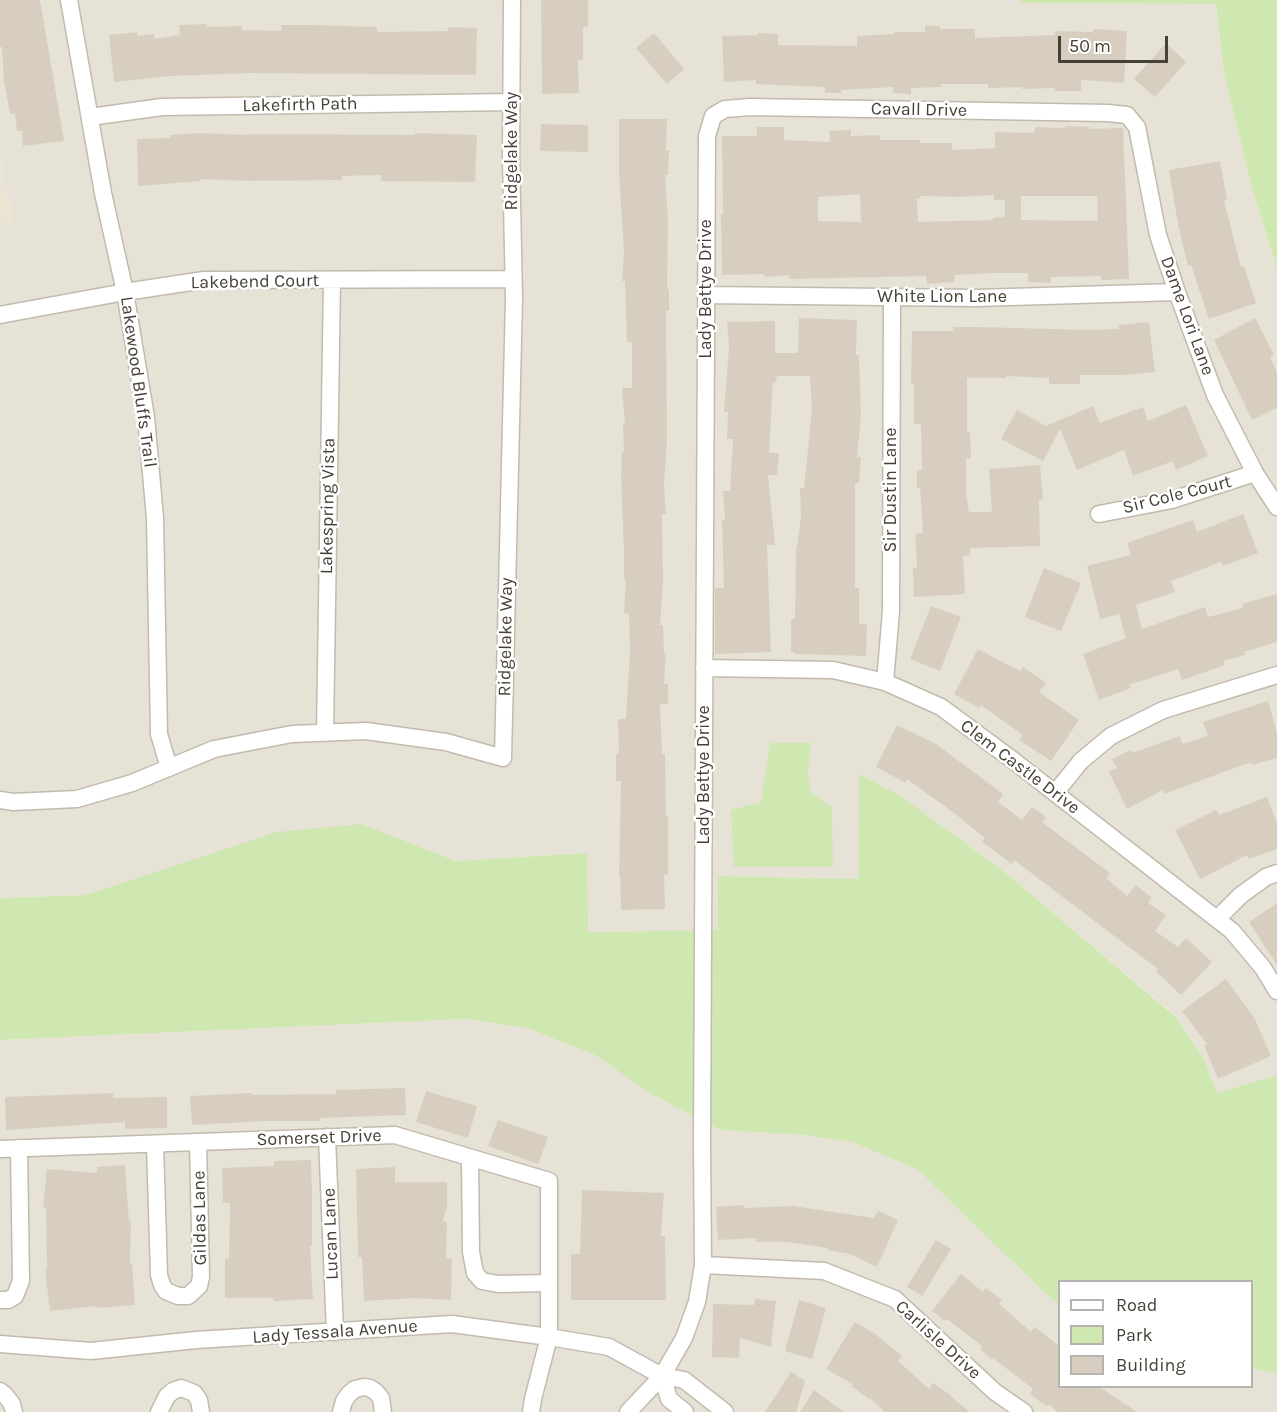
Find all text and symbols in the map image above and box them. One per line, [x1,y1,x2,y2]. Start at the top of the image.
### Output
scale bar [1061,24,1170,62]
text: 50 m [1069,35,1111,57]
street label: Ridgelake Way [501,92,523,210]
street label: Lakefirth Path [242,93,358,117]
street label: Cavall Drive [871,98,967,122]
street label: Lady Bettye Drive [695,219,717,359]
street label: Dame Lori Lane [1155,254,1219,378]
street label: Lakebend Court [191,270,319,294]
street label: White Lion Lane [877,286,1007,308]
street label: Lakewood Bluffs Trail [115,295,161,469]
street label: Sir Dustin Lane [880,428,902,552]
street label: Lakespring Vista [316,438,340,574]
street label: Sir Cole Court [1120,471,1234,519]
street label: Ridgelake Way [494,577,518,697]
street label: Lady Bettye Drive [693,705,715,845]
street label: Clem Castle Drive [956,715,1084,819]
street label: Somerset Drive [256,1125,382,1151]
street label: Gildas Lane [188,1170,212,1266]
street label: Lucan Lane [319,1188,343,1280]
legend [1058,1280,1253,1388]
text: Road [1116,1294,1157,1316]
street label: Carlisle Drive [891,1296,985,1384]
street label: Lady Tessala Avenue [252,1315,418,1349]
text: Park [1116,1324,1153,1346]
text: Building [1116,1354,1186,1376]

